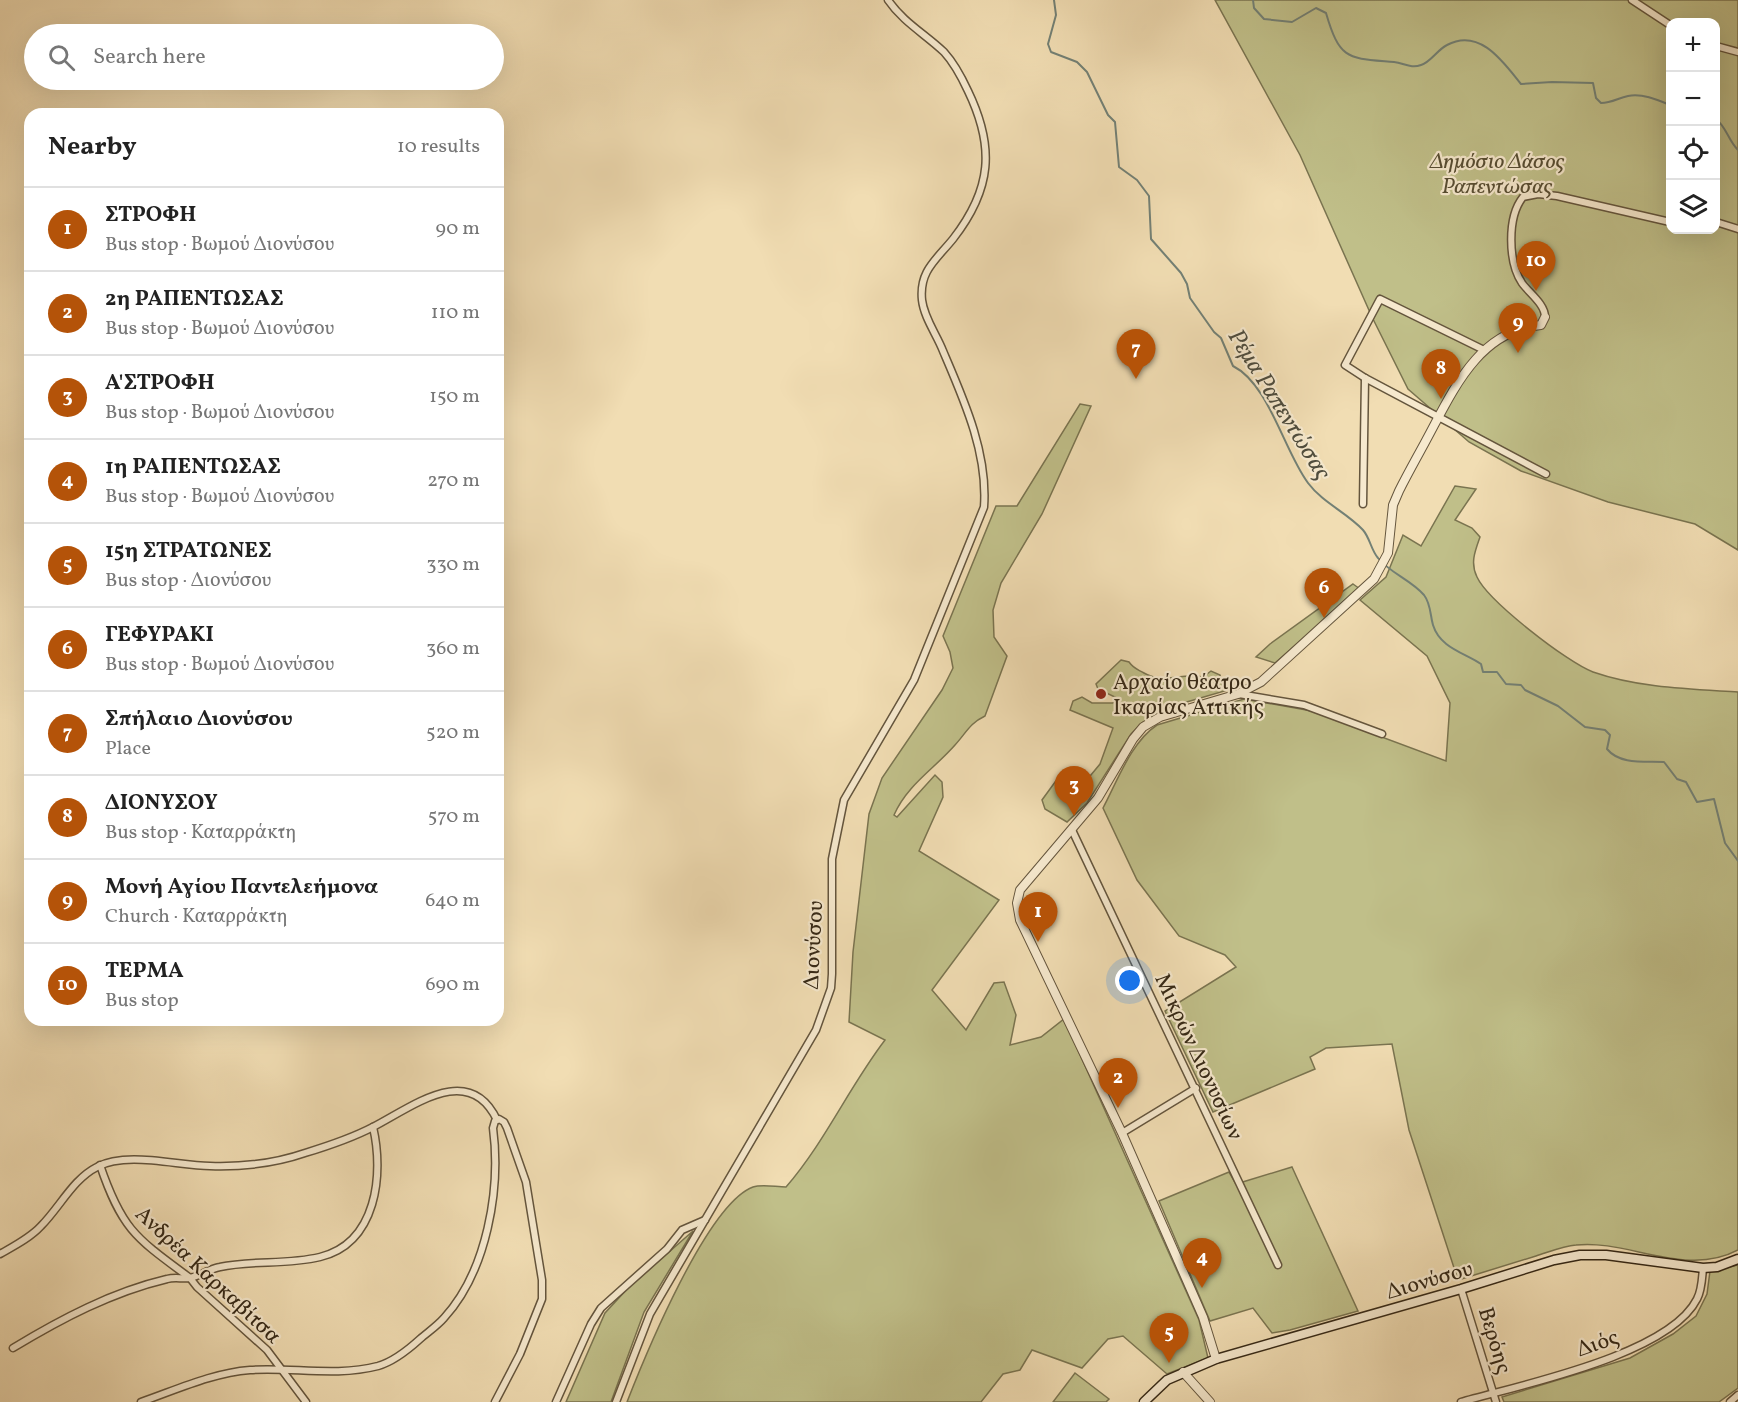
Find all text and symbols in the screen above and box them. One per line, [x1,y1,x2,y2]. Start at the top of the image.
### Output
map controls [1666,18,1720,234]
button: + [1666,18,1720,72]
search box [24,24,504,90]
icon: search [45,41,78,74]
text: Search here [93,42,206,73]
button: − [1666,72,1720,126]
button: locate [1666,126,1720,180]
text: Nearby [48,129,137,165]
text: 10 results [397,133,480,161]
park label: Δημόσιο Δάσος Ραπεντώσας [1429,147,1565,203]
button: layers [1666,180,1720,234]
text: ΣΤΡΟΦΗ [105,200,196,231]
text: 1 [63,215,72,243]
text: 90 m [436,215,480,243]
text: Bus stop · Βωμού Διονύσου [105,231,334,259]
pin: 10 [1516,242,1556,291]
text: 2η ΡΑΠΕΝΤΩΣΑΣ [105,284,283,315]
text: 2 [62,299,73,327]
text: 110 m [431,299,480,327]
pin: 9 [1498,304,1538,353]
text: Bus stop · Βωμού Διονύσου [105,315,334,343]
water label: Ρέμα Ραπεντώσας [1218,323,1339,487]
pin: 7 [1116,330,1156,379]
pin: 8 [1422,350,1460,399]
text: Α'ΣΤΡΟΦΗ [105,368,215,399]
text: 3 [62,383,73,411]
text: 150 m [429,383,480,411]
text: Bus stop · Βωμού Διονύσου [105,399,334,427]
text: 1η ΡΑΠΕΝΤΩΣΑΣ [105,452,281,483]
text: 4 [61,467,74,495]
text: 270 m [427,467,480,495]
text: Bus stop · Βωμού Διονύσου [105,483,334,511]
text: 15η ΣΤΡΑΤΩΝΕΣ [105,536,272,567]
text: 5 [63,551,72,579]
text: 330 m [426,551,480,579]
text: Bus stop · Διονύσου [105,567,271,595]
pin: 6 [1304,568,1344,618]
text: ΓΕΦΥΡΑΚΙ [105,620,214,651]
text: 6 [62,635,73,663]
text: 360 m [426,635,480,663]
text: Bus stop · Βωμού Διονύσου [105,651,334,679]
place label: Αρχαίο θέατρο Ικαρίας Αττικής [1113,668,1264,724]
marker: Αρχαίο θέατρο Ικαρίας Αττικής [1094,687,1108,701]
text: Σπήλαιο Διονύσου [105,704,293,735]
text: 7 [63,719,72,747]
text: 520 m [426,719,480,747]
text: Place [105,735,151,763]
pin: 3 [1054,766,1094,816]
text: ΔΙΟΝΥΣΟΥ [105,788,218,819]
text: 8 [62,803,73,831]
text: 570 m [428,803,480,831]
text: Bus stop · Καταρράκτη [105,819,297,847]
text: Μονή Αγίου Παντελεήμονα [105,872,378,903]
text: 9 [62,887,73,915]
text: 640 m [425,887,480,915]
pin: 1 [1018,892,1058,942]
street label: Διονύσου [797,900,832,990]
text: Church · Καταρράκτη [105,903,288,931]
text: ΤΕΡΜΑ [105,956,184,987]
your location [1115,966,1144,995]
street label: Μικρών Διονυσίων [1146,969,1250,1146]
text: 10 [57,971,78,999]
text: 690 m [425,971,480,999]
text: Bus stop [105,987,179,1015]
pin: 2 [1098,1058,1138,1108]
street label: Ανδρέα Καρκαβίτσα [127,1200,287,1352]
pin: 4 [1182,1238,1222,1288]
street label: Διονύσου [1383,1254,1477,1309]
street label: Βερόης [1469,1304,1518,1378]
pin: 5 [1150,1314,1188,1363]
street label: Διός [1573,1323,1623,1366]

